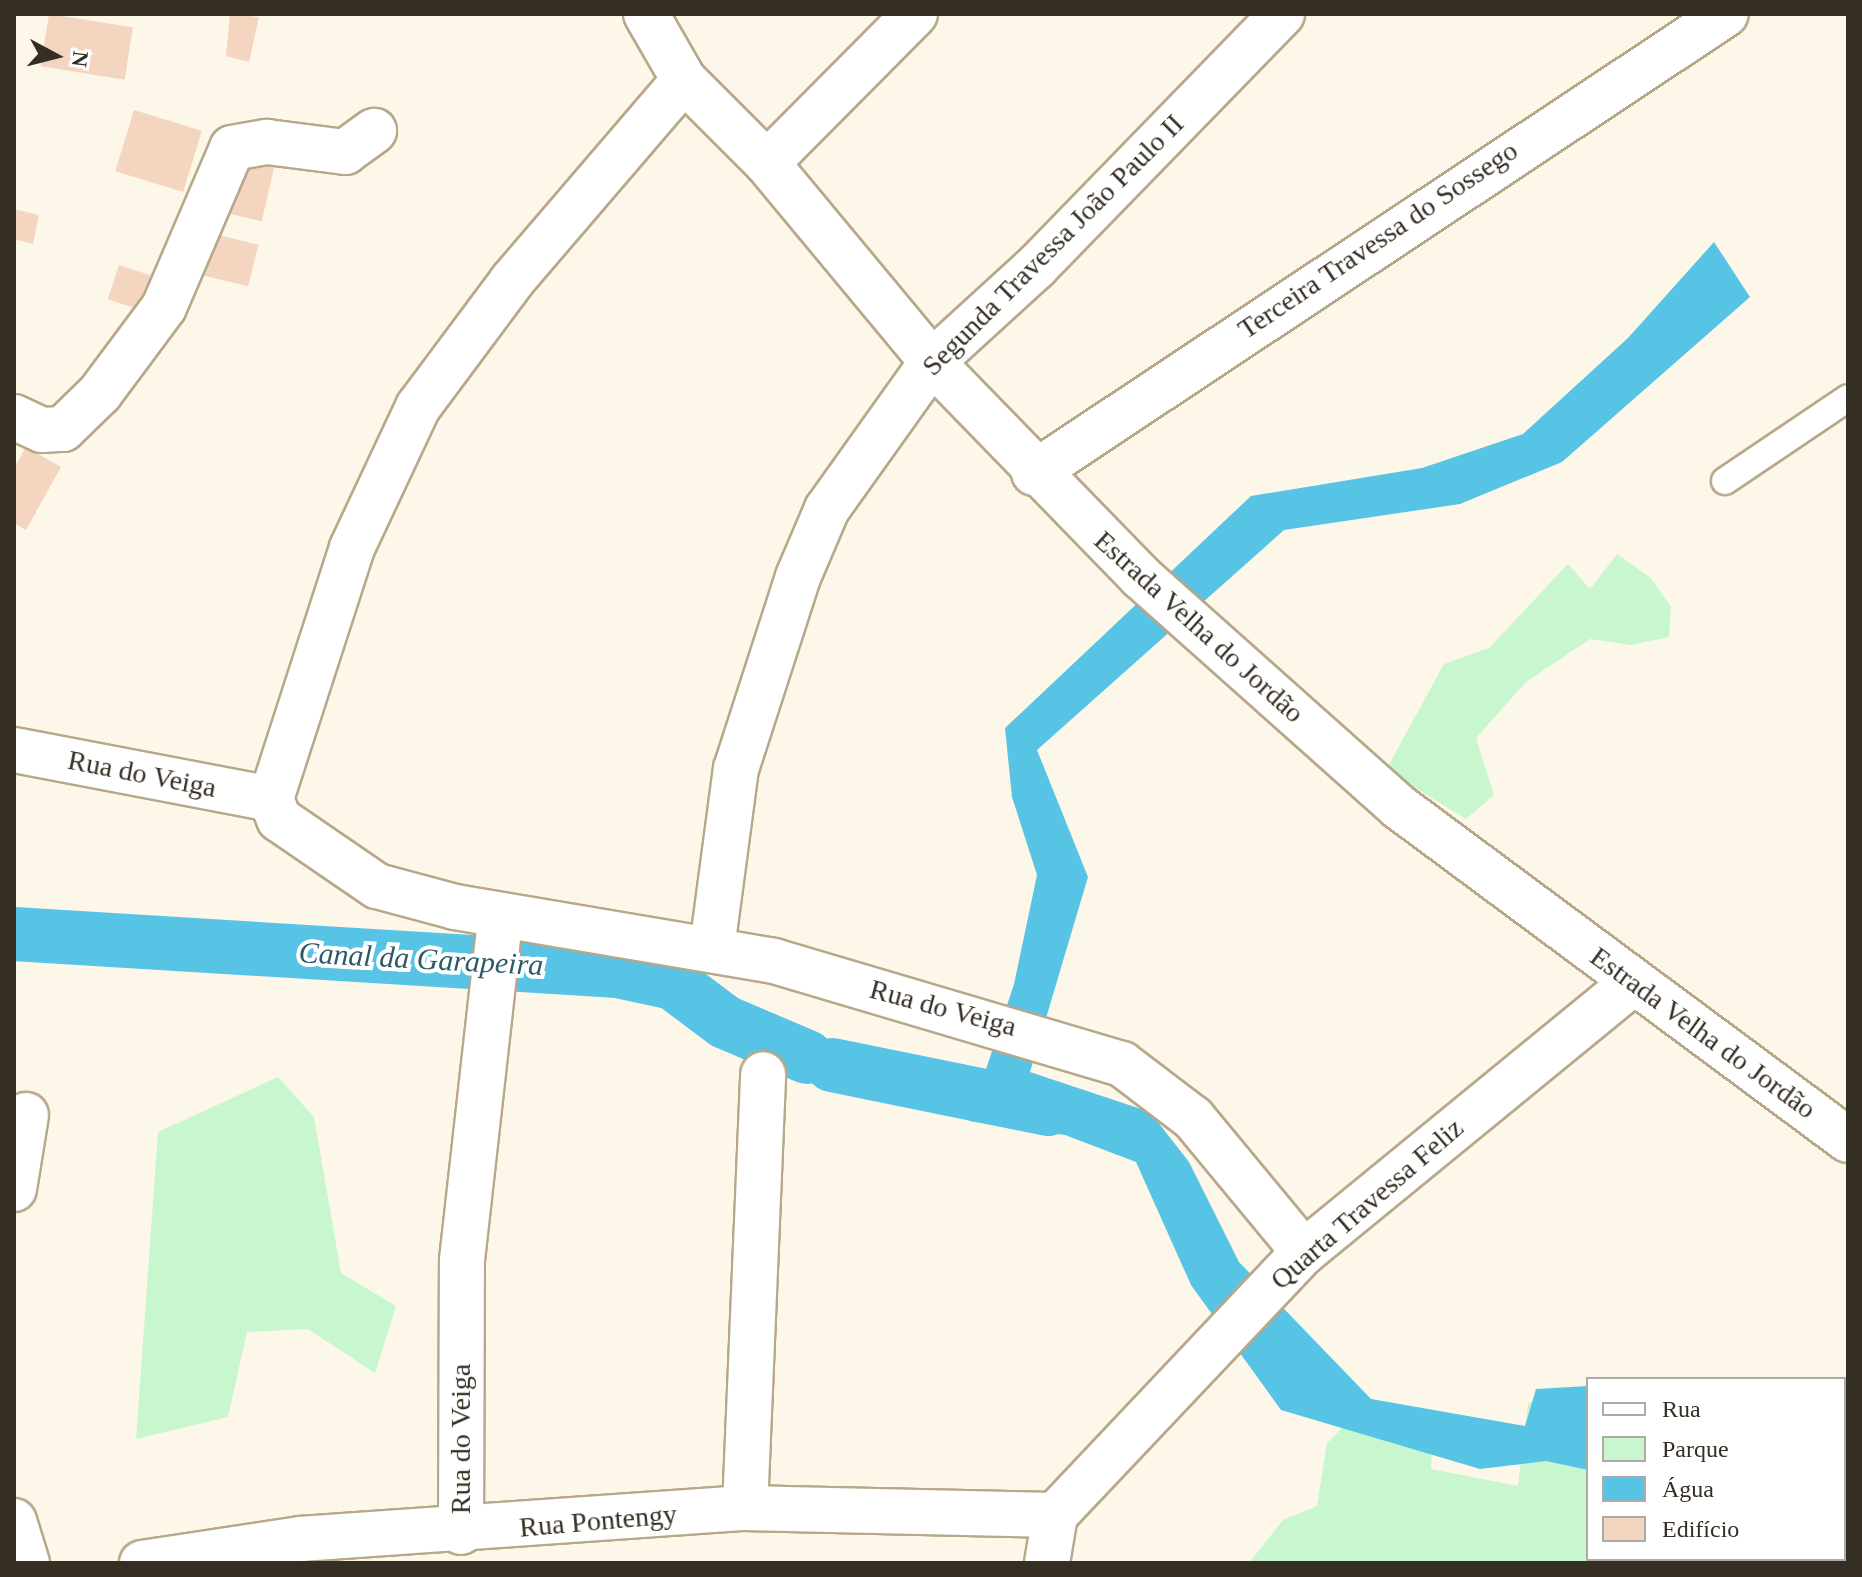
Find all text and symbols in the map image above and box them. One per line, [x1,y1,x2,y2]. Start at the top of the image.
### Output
north arrow [16,16,96,96]
text: N [67,50,94,68]
street label: Segunda Travessa João Paulo II [915,107,1191,383]
street label: Terceira Travessa do Sossego [1232,134,1524,346]
street label: Estrada Velha do Jordão [1087,524,1311,730]
street label: Rua do Veiga [65,743,219,805]
water label: Canal da Garapeira [298,935,544,983]
street label: Estrada Velha do Jordão [1583,940,1823,1126]
street label: Rua do Veiga [866,972,1020,1044]
street label: Quarta Travessa Feliz [1264,1111,1470,1297]
street label: Rua do Veiga [444,1364,478,1514]
legend [1586,1377,1846,1561]
text: Rua [1662,1396,1701,1422]
text: Parque [1662,1436,1729,1462]
text: Água [1662,1476,1714,1502]
street label: Rua Pontengy [518,1497,678,1545]
text: Edifício [1662,1516,1739,1542]

